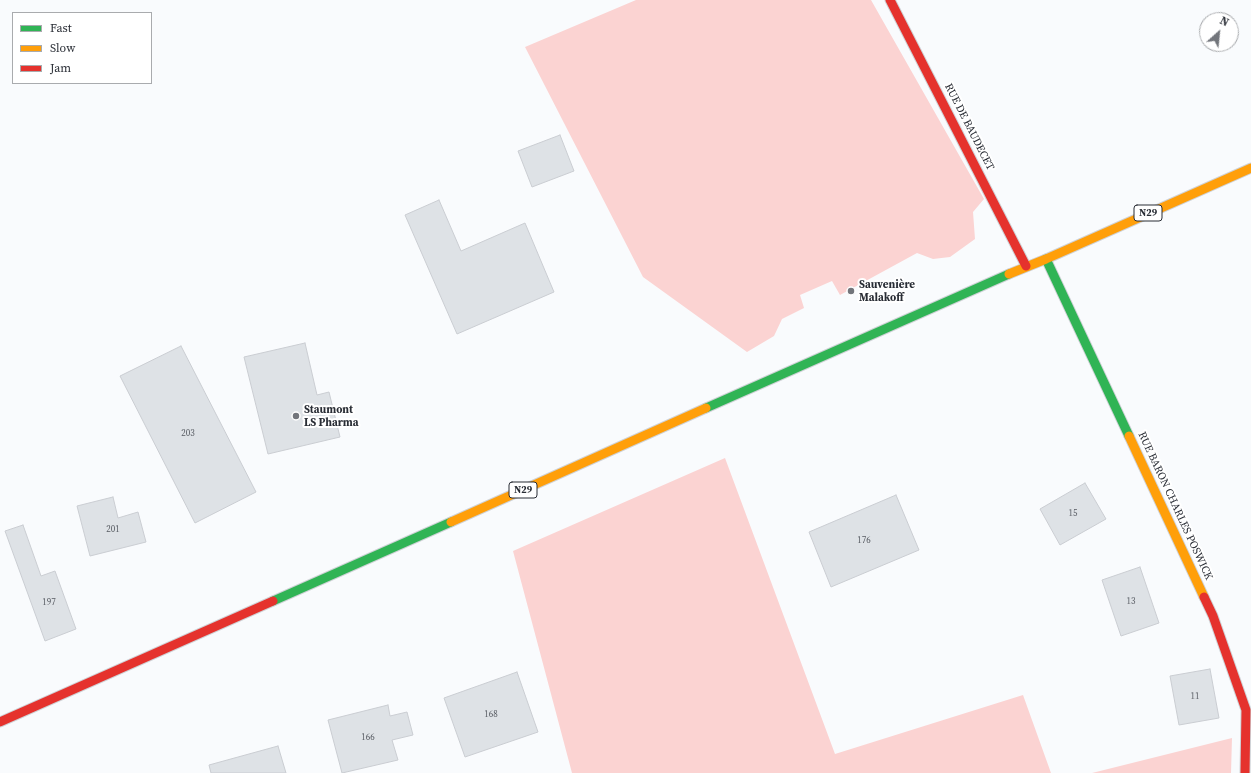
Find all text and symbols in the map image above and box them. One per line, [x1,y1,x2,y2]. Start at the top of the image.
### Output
legend [12,12,152,84]
north arrow [1199,12,1239,52]
text: N [1217,13,1231,30]
text: Fast [50,20,72,36]
text: Slow [50,40,75,56]
text: Jam [50,60,71,76]
street label: RUE DE BAUDECET [941,81,997,173]
road number: N29 [1134,205,1162,221]
place label: Sauvenière Malakoff [859,278,915,304]
marker: Sauvenière Malakoff [846,286,856,296]
place label: Staumont LS Pharma [304,403,359,429]
marker: Staumont LS Pharma [291,411,301,421]
house number: 203 [181,429,195,439]
street label: RUE BARON CHARLES POSWICK [1135,430,1215,582]
road number: N29 [509,482,537,498]
house number: 15 [1069,509,1077,519]
house number: 201 [106,525,120,535]
house number: 176 [857,536,871,546]
house number: 13 [1127,597,1135,607]
house number: 197 [42,598,56,608]
house number: 11 [1191,692,1199,702]
house number: 168 [484,710,498,720]
house number: 166 [361,733,375,743]

